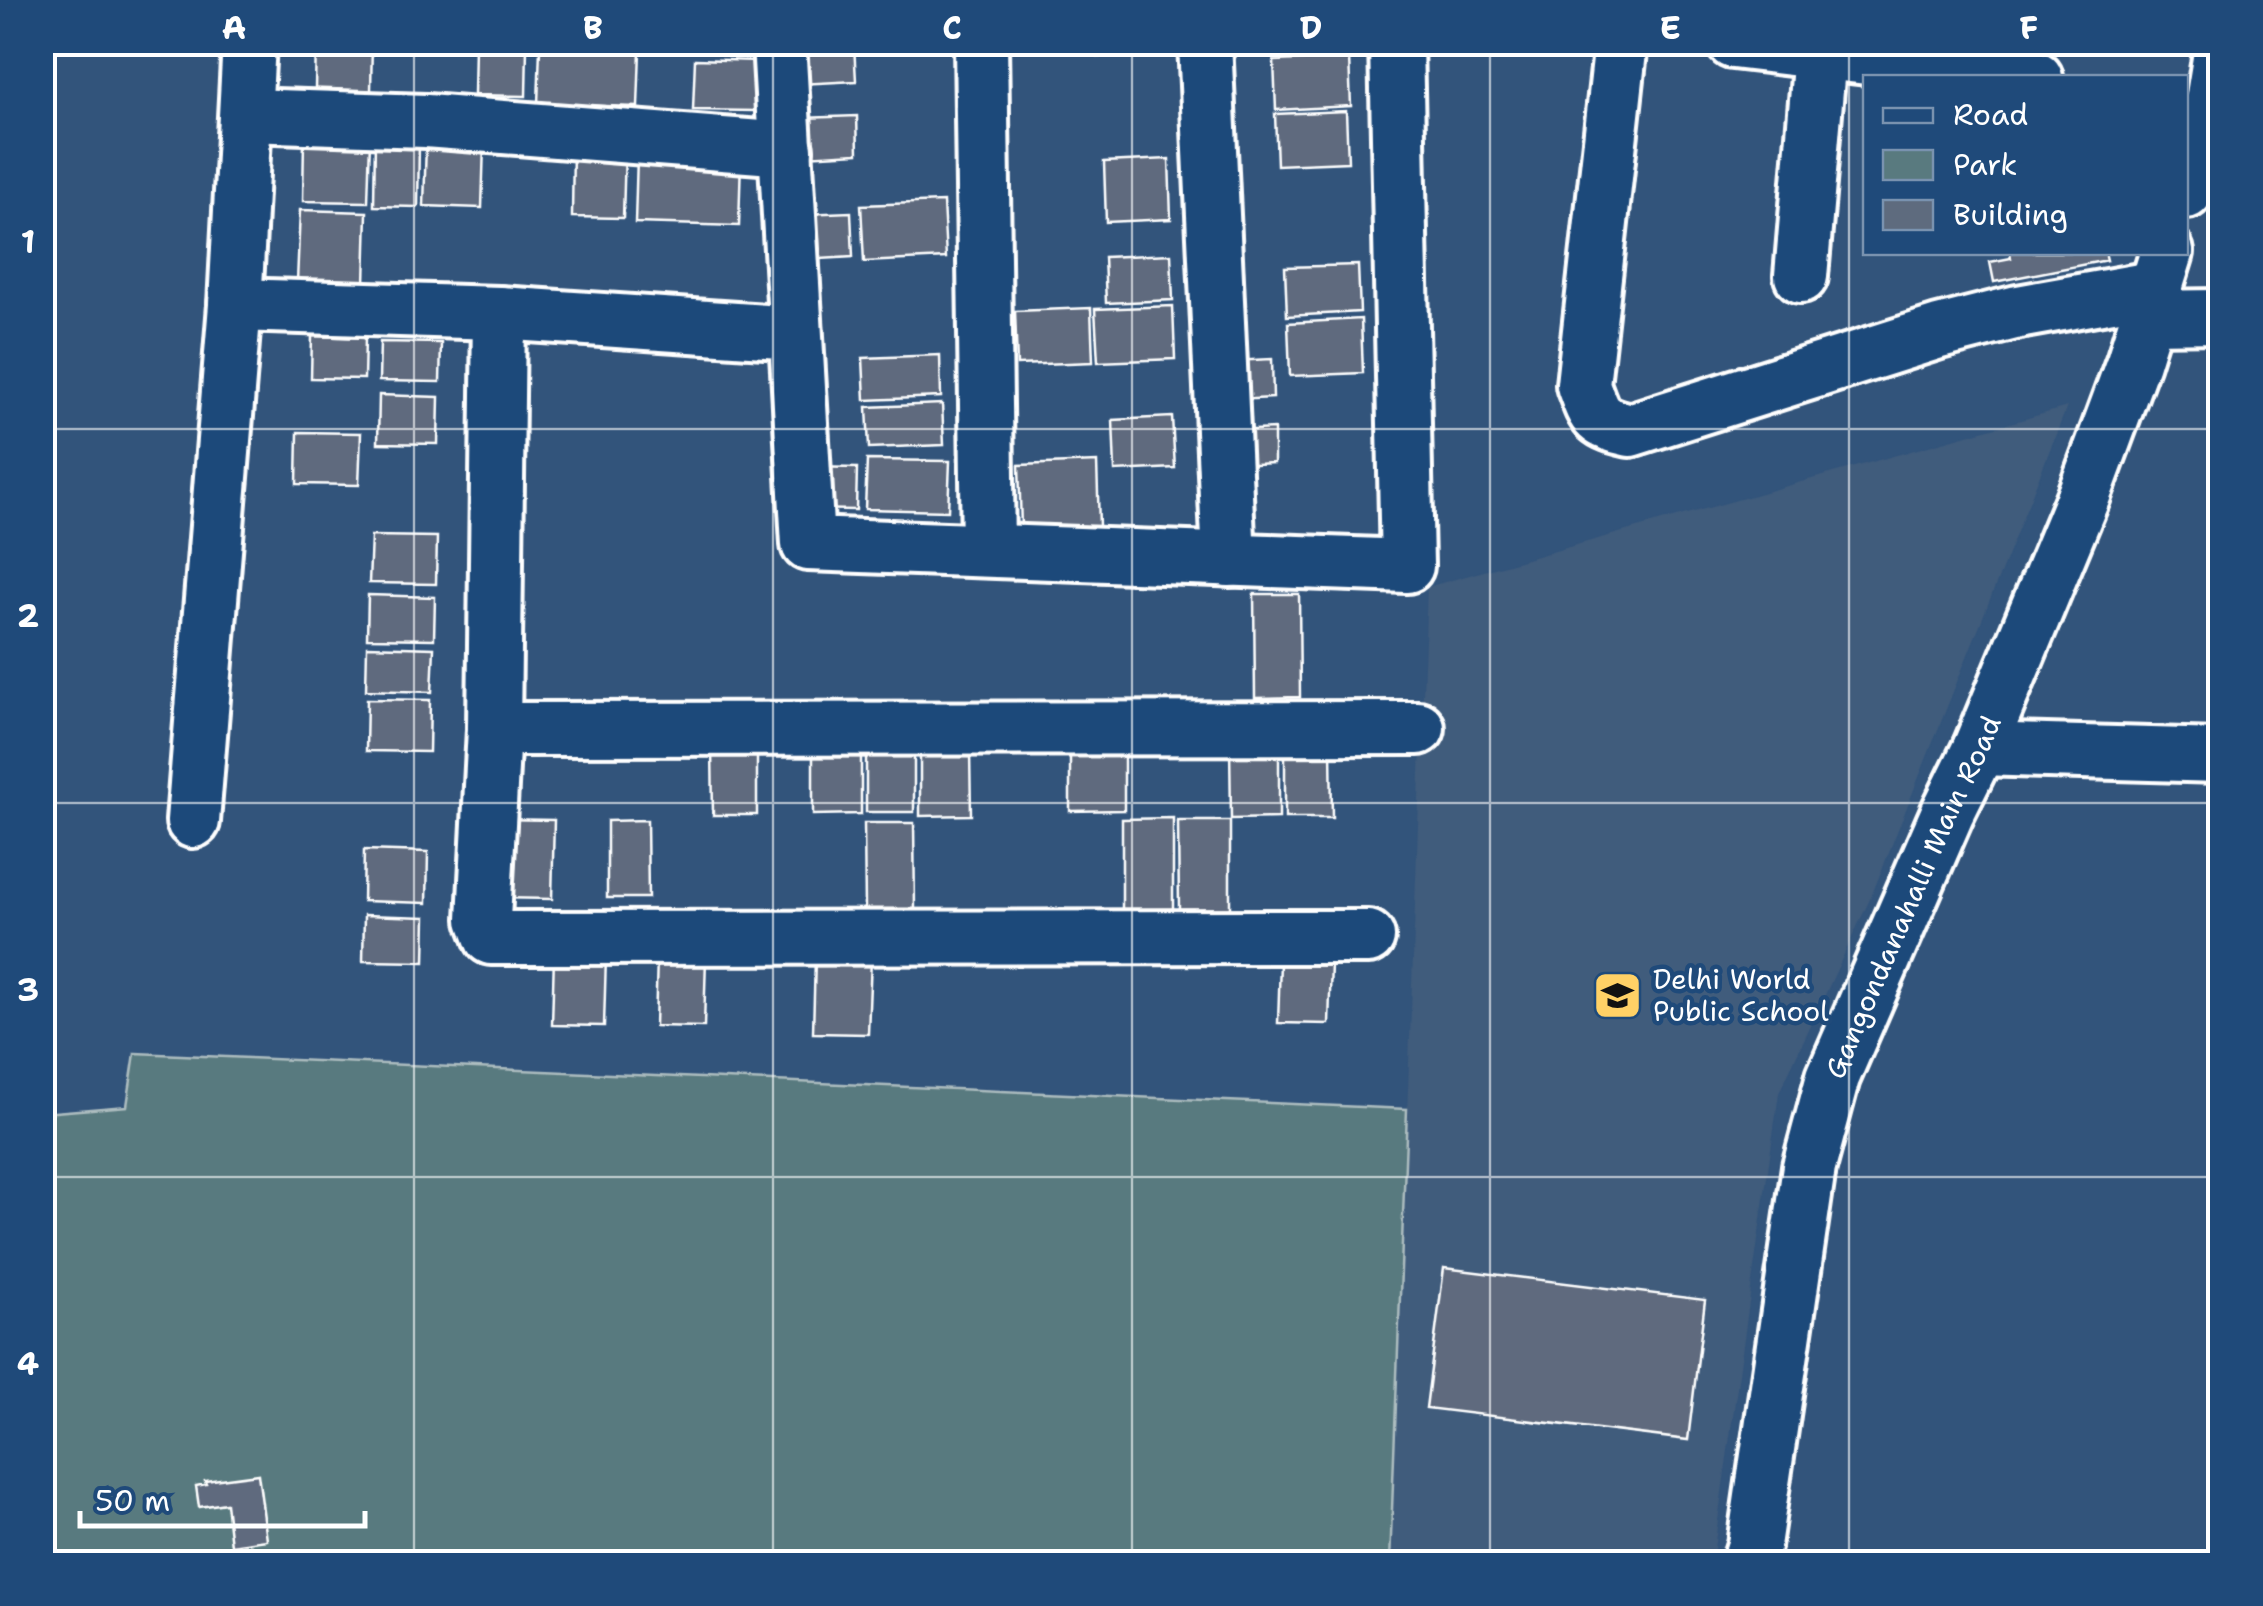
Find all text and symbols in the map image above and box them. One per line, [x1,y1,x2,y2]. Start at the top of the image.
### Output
text: A [222,6,246,49]
text: B [583,6,603,49]
text: C [942,6,962,49]
text: D [1300,6,1322,49]
text: E [1659,6,1681,49]
text: F [2020,6,2038,49]
legend [1863,75,2188,255]
text: Road [1953,94,2028,135]
text: Park [1953,144,2017,185]
text: Building [1953,194,2068,235]
text: 1 [21,220,35,263]
text: 2 [17,594,39,637]
street label: Gangondanahalli Main Road [1816,710,2010,1084]
place label: Delhi World Public School [1653,960,1829,1030]
text: 3 [17,968,39,1011]
school or university icon: Delhi World Public School [1592,969,1644,1021]
text: 4 [17,1342,39,1385]
scale bar [80,1466,365,1528]
text: 50 m [95,1480,170,1521]

